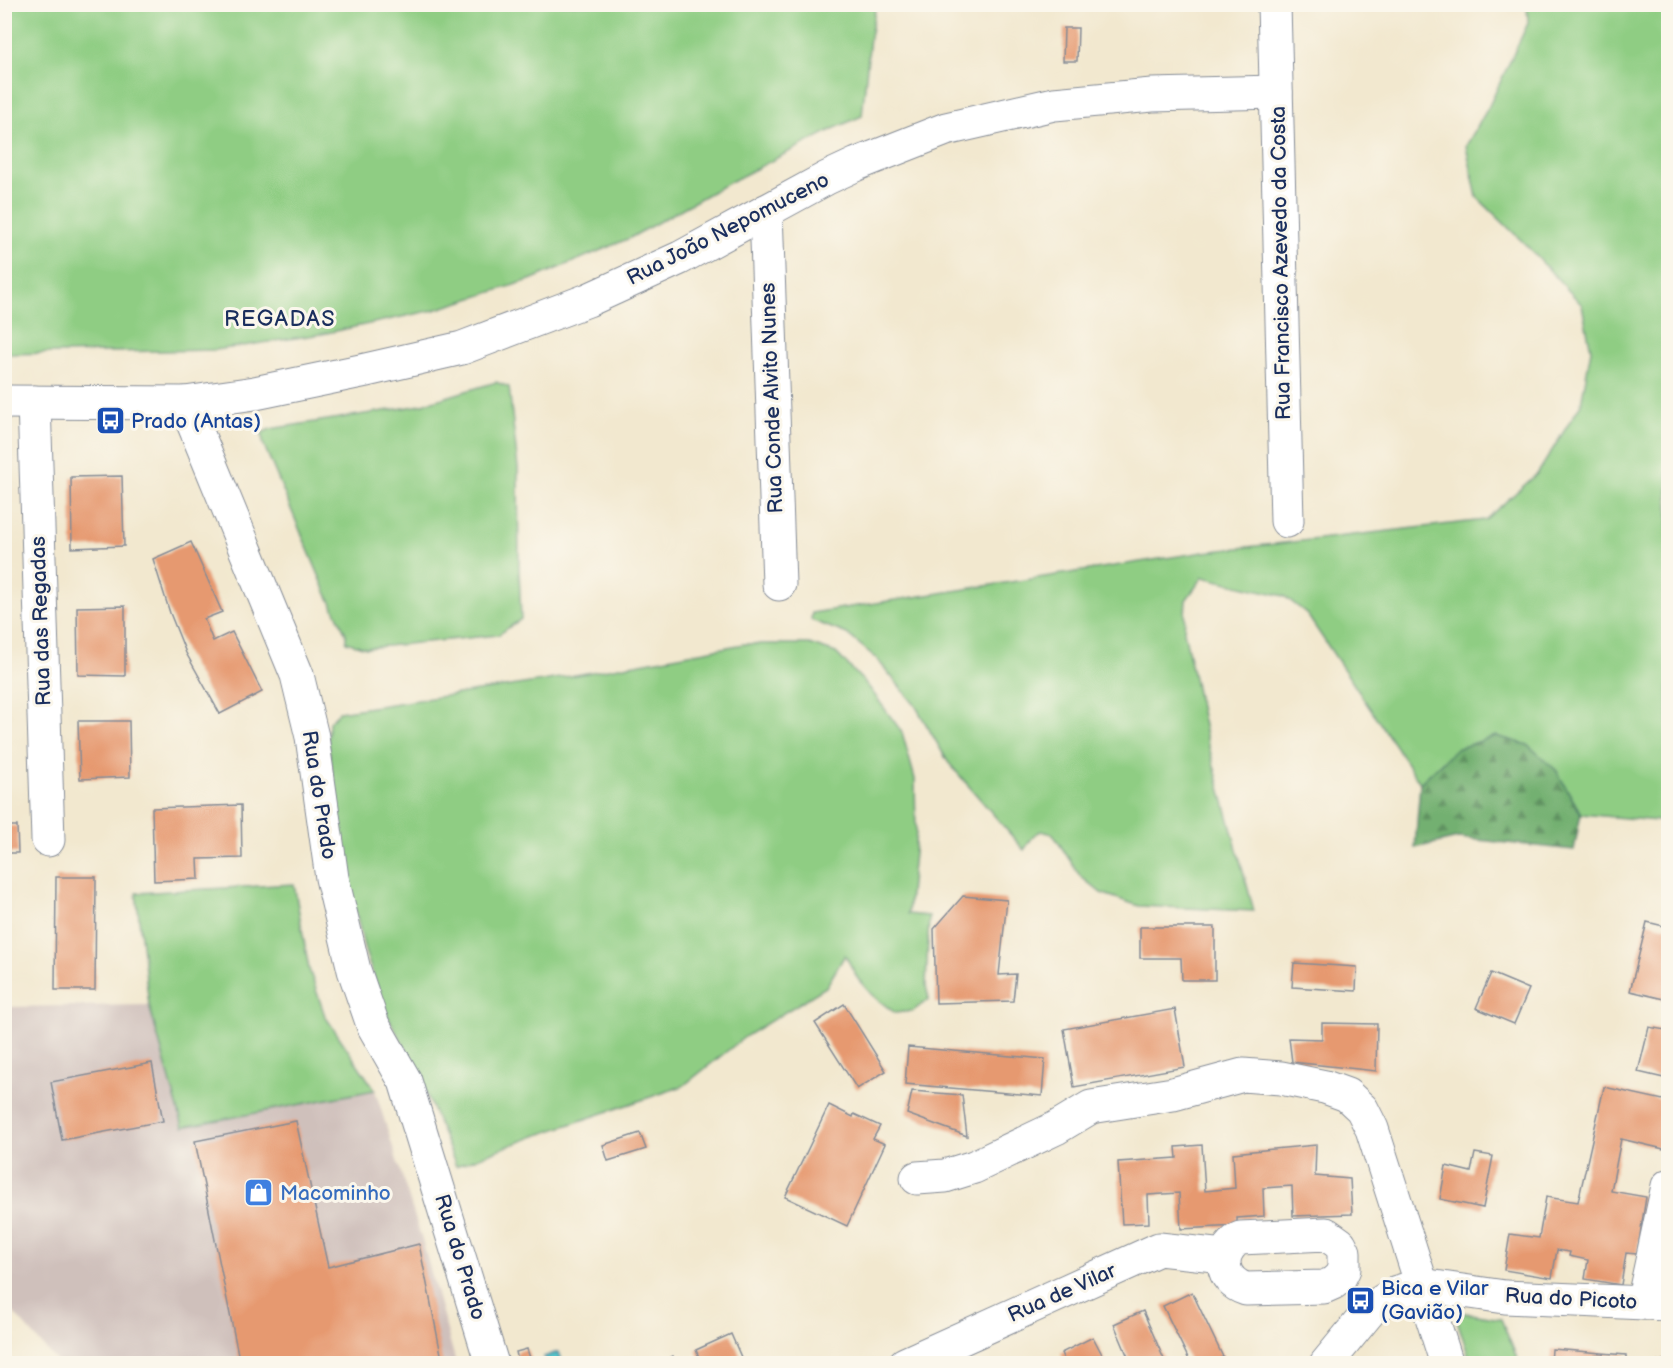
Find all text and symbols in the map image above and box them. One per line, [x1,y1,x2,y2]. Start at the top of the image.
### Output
street label: Rua Francisco Azevedo da Costa [1266,106,1296,420]
street label: Rua João Nepomuceno [623,167,833,291]
street label: Rua Conde Alvito Nunes [755,282,789,514]
district label: REGADAS [224,306,336,333]
bus stop icon: Prado (Antas) [94,405,126,437]
place label: Prado (Antas) [131,409,261,434]
street label: Rua das Regadas [26,536,56,706]
street label: Rua do Prado [296,729,342,861]
shop icon: Macominho [243,1177,275,1209]
place label: Macominho [280,1181,391,1206]
street label: Rua do Prado [429,1191,491,1323]
street label: Rua de Vilar [1004,1258,1120,1328]
place label: Bica e Vilar (Gavião) [1381,1276,1489,1325]
street label: Rua do Picoto [1504,1283,1638,1315]
bus stop icon: Bica e Vilar (Gavião) [1344,1284,1376,1316]

